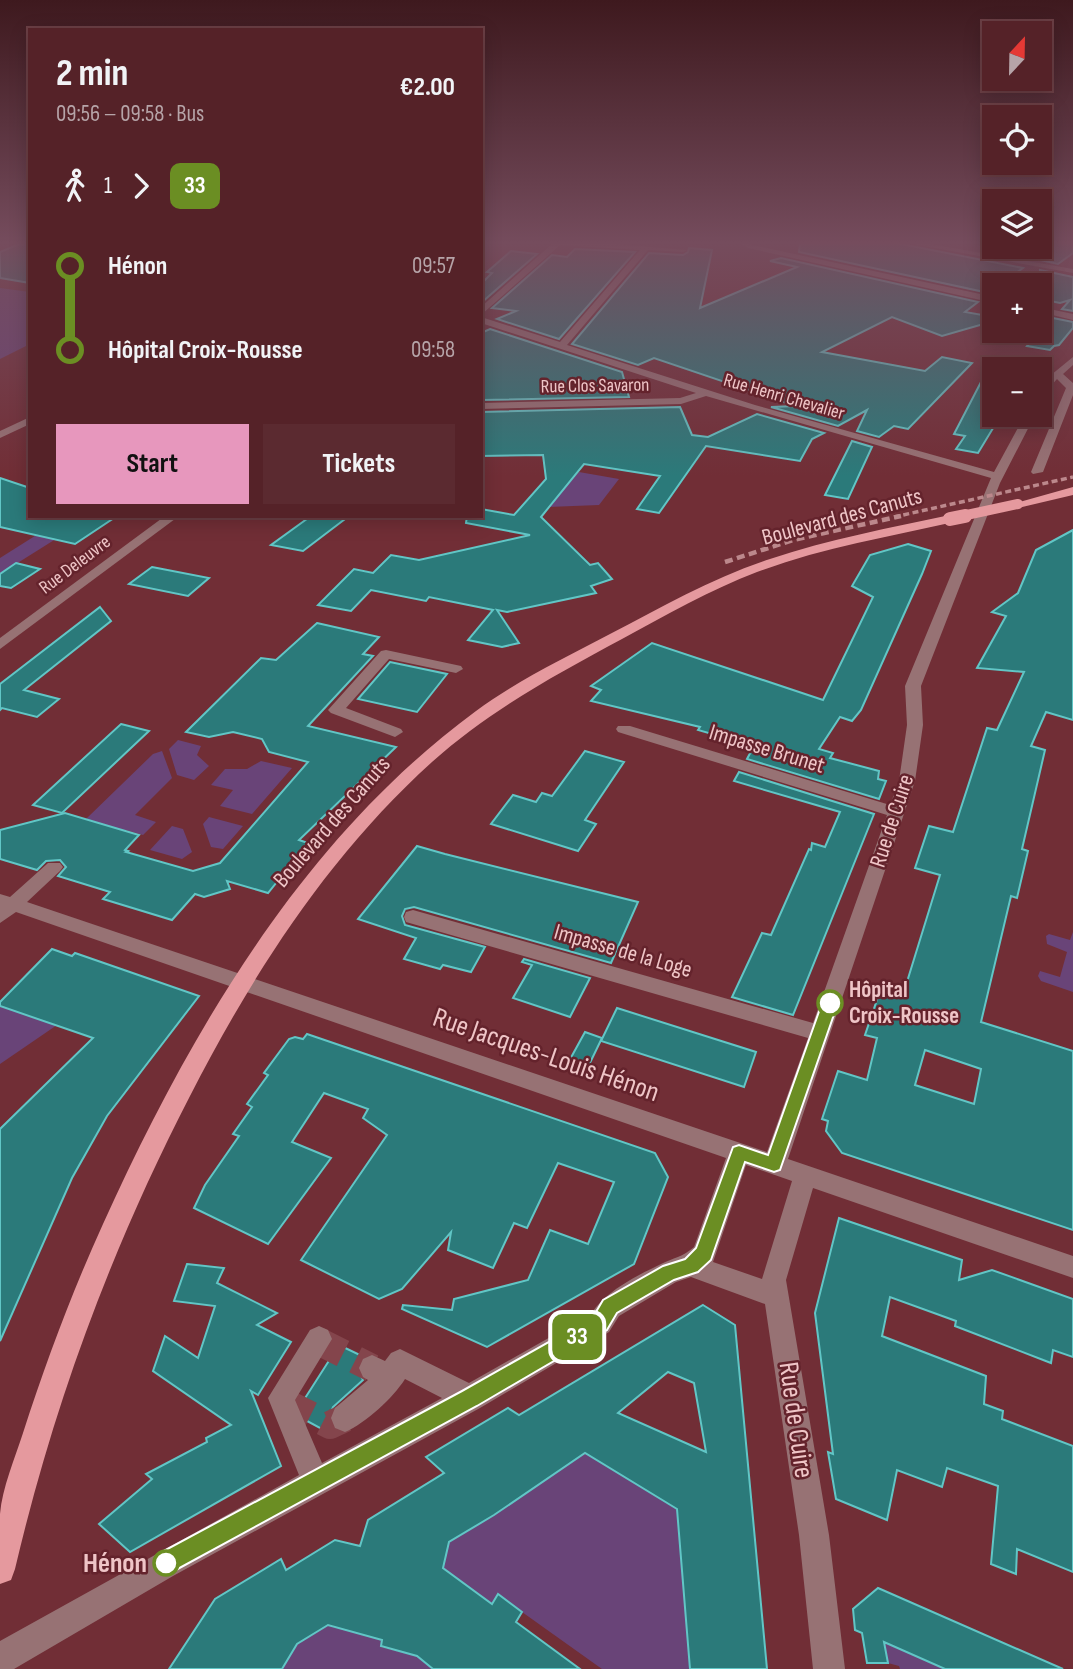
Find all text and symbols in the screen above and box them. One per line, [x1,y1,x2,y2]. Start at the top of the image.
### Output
north arrow [982,21,1052,91]
map controls [982,21,1052,427]
text: 2 min [56,51,128,96]
text: €2.00 [400,72,455,103]
text: 09:56 – 09:58 · Bus [56,100,204,128]
button: locate [982,105,1052,175]
icon: walk [56,167,94,205]
icon: forward [122,167,160,205]
text: 33 [184,171,206,200]
text: 1 [104,172,112,200]
button: layers [982,189,1052,259]
text: Hénon [108,251,167,282]
text: 09:57 [412,252,455,280]
button: + [982,273,1052,343]
text: Hôpital Croix-Rousse [108,335,303,366]
text: 09:58 [411,336,455,364]
button: − [982,357,1052,427]
street label: Rue Henri Chevalier [721,369,848,425]
street label: Rue Clos Savaron [540,374,650,398]
button: Start [56,424,249,504]
button: Tickets [263,424,455,504]
street label: Boulevard des Canuts [759,482,925,552]
street label: Rue Deleuvre [35,531,115,599]
street label: Impasse Brunet [706,718,828,780]
street label: Boulevard des Canuts [267,751,397,893]
street label: Rue de Cuire [864,771,920,871]
street label: Impasse de la Loge [551,918,695,984]
place label: Hôpital Croix-Rousse [849,976,959,1030]
marker: Hôpital Croix-Rousse [817,990,843,1016]
street label: Rue Jacques-Louis Hénon [429,1001,663,1109]
line badge: 33 [546,1314,608,1360]
text: 33 [566,1322,588,1351]
street label: Rue de Cuire [772,1360,820,1480]
place label: Hénon [83,1547,147,1580]
marker: Hénon [153,1550,179,1576]

